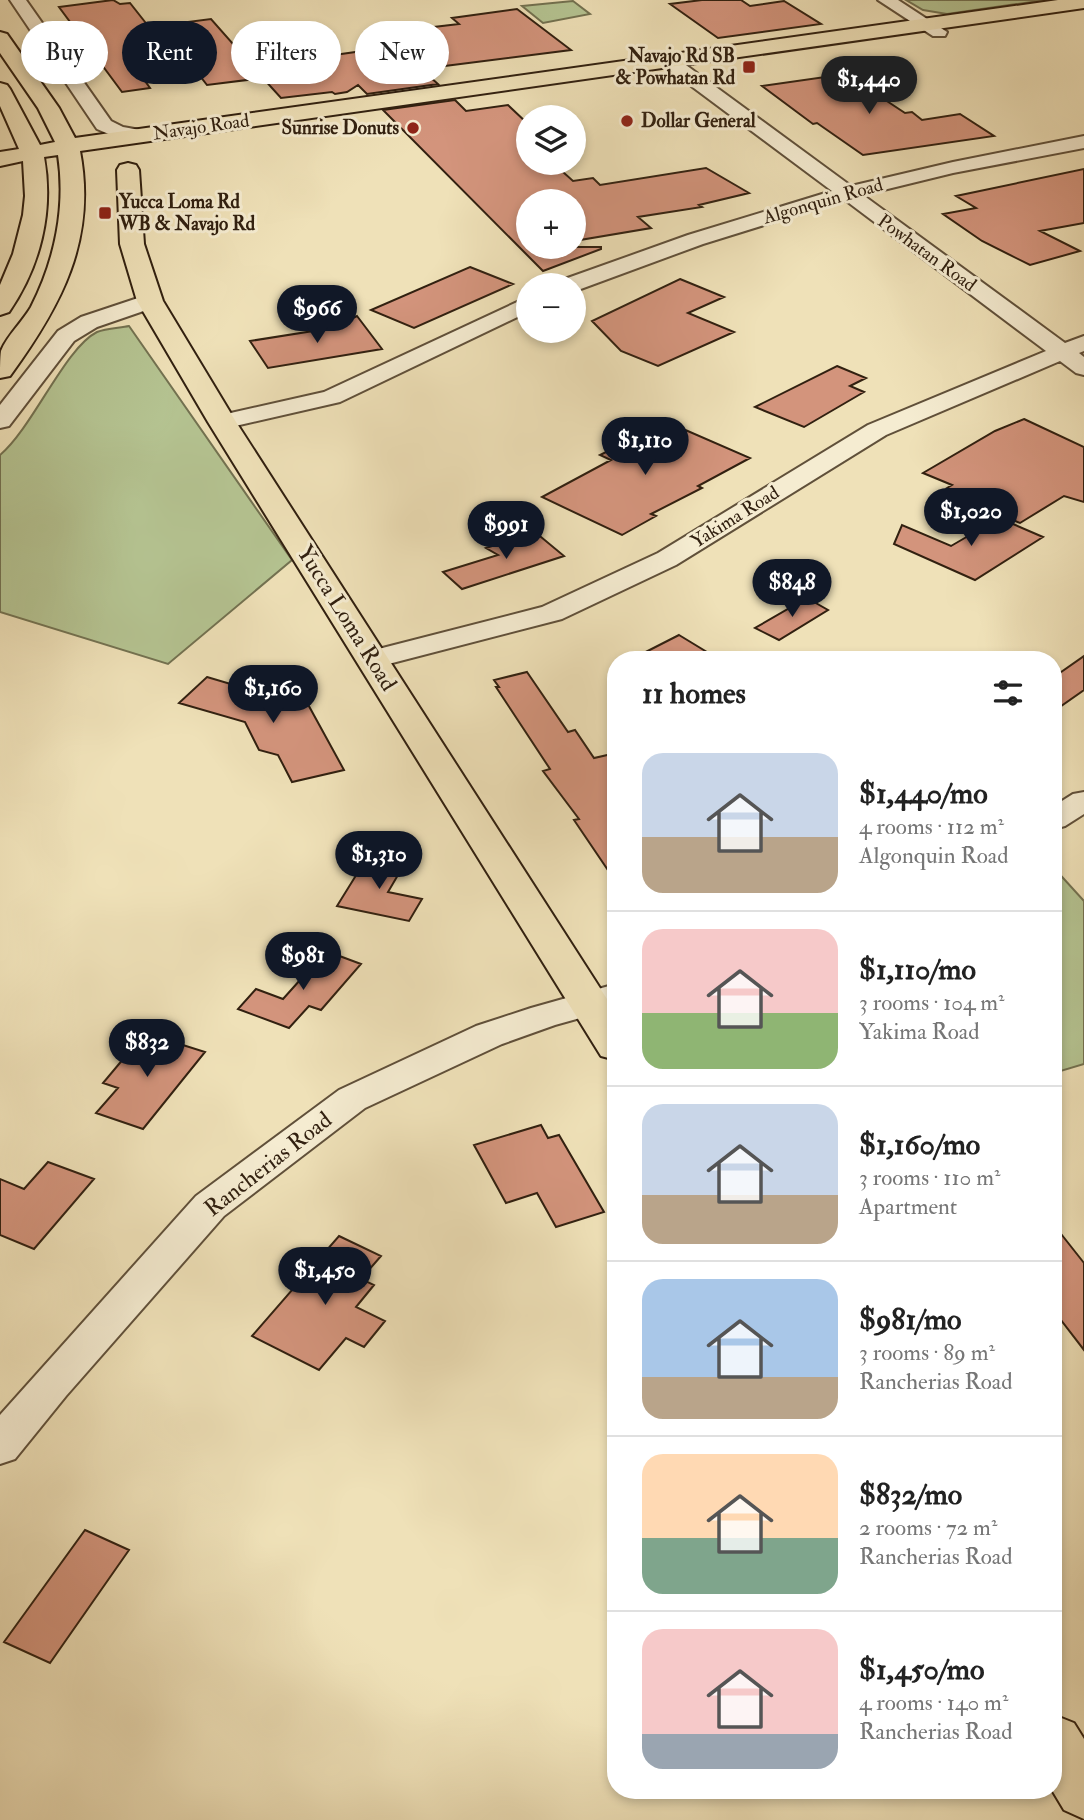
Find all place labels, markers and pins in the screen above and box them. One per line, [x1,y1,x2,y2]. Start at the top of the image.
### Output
place label: Navajo Rd SB & Powhatan Rd [616,44,736,90]
pin: $1,440 [812,57,926,116]
marker: Navajo Rd SB & Powhatan Rd [741,59,757,75]
place label: Dollar General [641,109,756,133]
marker: Dollar General [619,113,635,129]
place label: Sunrise Donuts [282,116,399,140]
marker: Sunrise Donuts [405,120,421,136]
place label: Yucca Loma Rd WB & Navajo Rd [118,190,256,236]
marker: Yucca Loma Rd WB & Navajo Rd [97,205,113,221]
pin: $966 [276,286,358,345]
pin: $1,110 [588,418,702,477]
pin: $1,020 [914,489,1028,548]
pin: $991 [465,502,547,561]
pin: $848 [751,560,833,619]
pin: $1,160 [216,666,330,725]
pin: $1,310 [322,832,436,891]
pin: $981 [262,932,344,992]
pin: $832 [106,1020,188,1079]
pin: $1,450 [268,1248,382,1307]

